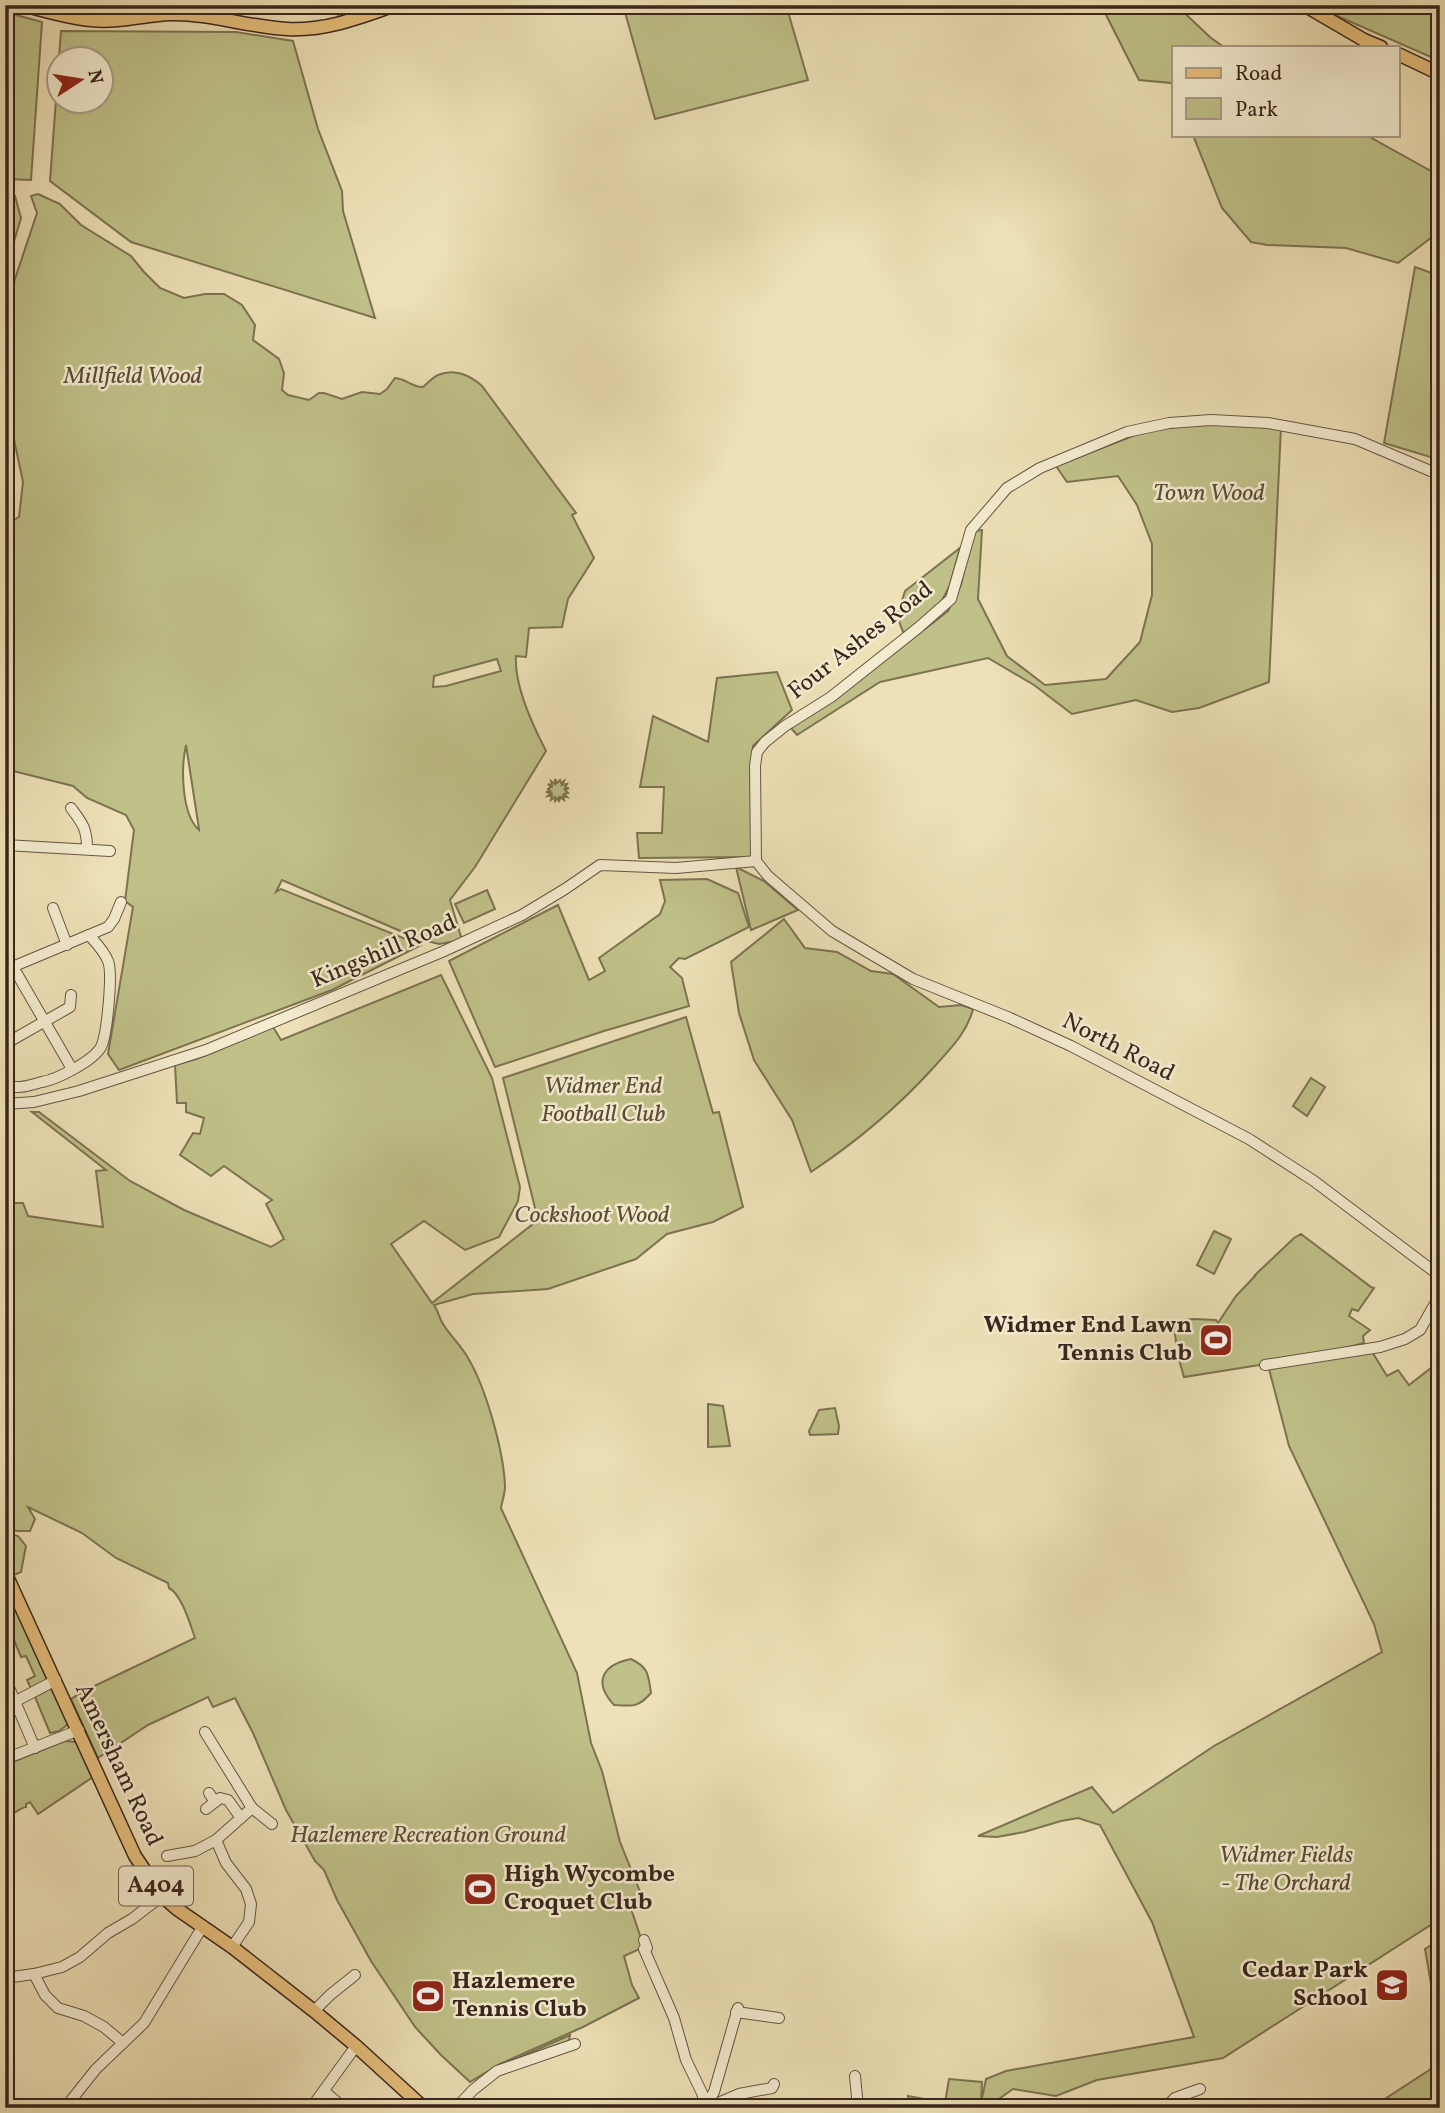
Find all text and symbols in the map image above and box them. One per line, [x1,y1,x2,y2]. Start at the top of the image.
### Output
north arrow [46,46,116,116]
legend [1172,46,1400,136]
text: Road [1235,60,1282,89]
text: N [81,67,109,87]
text: Park [1235,96,1278,125]
park label: Millfield Wood [63,360,203,394]
park label: Town Wood [1153,477,1265,511]
street label: Four Ashes Road [781,574,941,708]
street label: Kingshill Road [306,906,462,998]
street label: North Road [1056,1005,1180,1091]
park label: Widmer End Football Club [541,1070,665,1132]
park label: Cockshoot Wood [514,1199,670,1233]
place label: Widmer End Lawn Tennis Club [983,1309,1192,1371]
sports icon: Widmer End Lawn Tennis Club [1197,1321,1235,1359]
street label: Amersham Road [65,1678,171,1852]
park label: Hazlemere Recreation Ground [290,1819,566,1853]
park label: Widmer Fields - The Orchard [1219,1839,1353,1901]
place label: High Wycombe Croquet Club [504,1858,675,1920]
road number: A404 [119,1867,193,1906]
sports icon: High Wycombe Croquet Club [461,1870,499,1908]
place label: Cedar Park School [1242,1954,1368,2016]
place label: Hazlemere Tennis Club [452,1965,587,2027]
school or university icon: Cedar Park School [1373,1966,1411,2004]
sports icon: Hazlemere Tennis Club [409,1977,447,2015]

